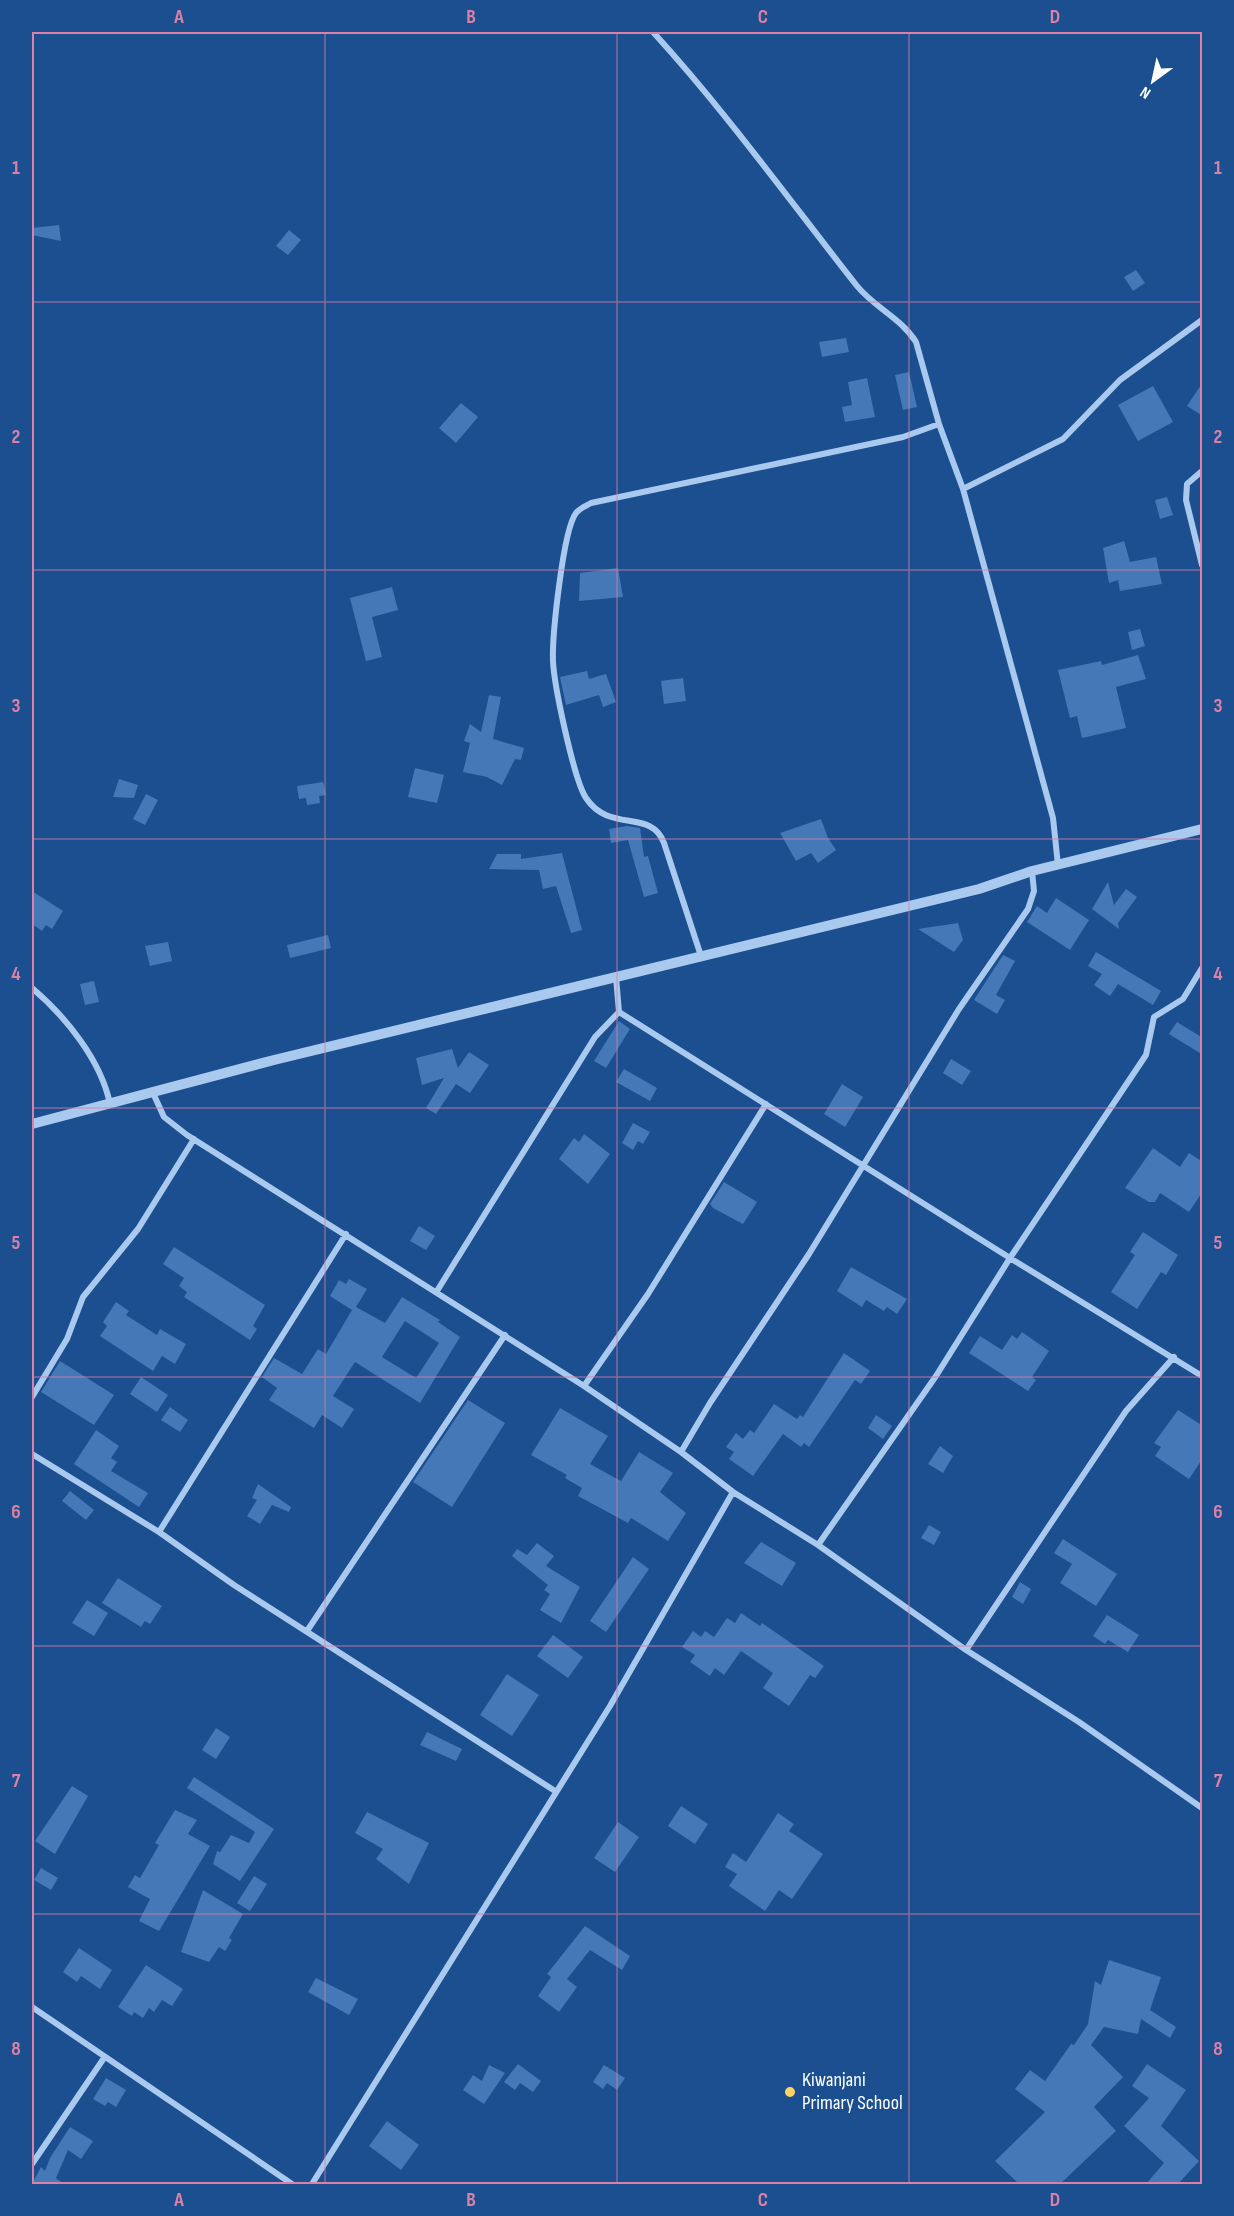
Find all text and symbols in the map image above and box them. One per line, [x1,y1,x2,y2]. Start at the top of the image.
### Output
text: A [173,5,184,29]
text: B [466,5,476,29]
text: C [758,5,768,29]
text: D [1050,5,1060,29]
north arrow [1123,51,1183,111]
text: N [1137,82,1154,103]
text: 1 [12,156,20,180]
text: 1 [1214,156,1222,180]
text: 2 [12,425,20,449]
text: 2 [1214,425,1222,449]
text: 3 [12,694,21,718]
text: 3 [1214,694,1223,718]
text: 4 [11,962,21,986]
text: 4 [1213,962,1223,986]
text: 5 [12,1231,21,1255]
text: 5 [1214,1231,1223,1255]
text: 6 [11,1500,21,1524]
text: 6 [1213,1500,1223,1524]
text: 7 [12,1769,21,1793]
text: 7 [1214,1769,1223,1793]
text: 8 [11,2037,21,2061]
text: 8 [1213,2037,1223,2061]
place label: Kiwanjani Primary School [802,2068,903,2115]
marker: Kiwanjani Primary School [783,2085,797,2099]
text: A [173,2188,184,2212]
text: B [466,2188,476,2212]
text: C [758,2188,768,2212]
text: D [1050,2188,1060,2212]

